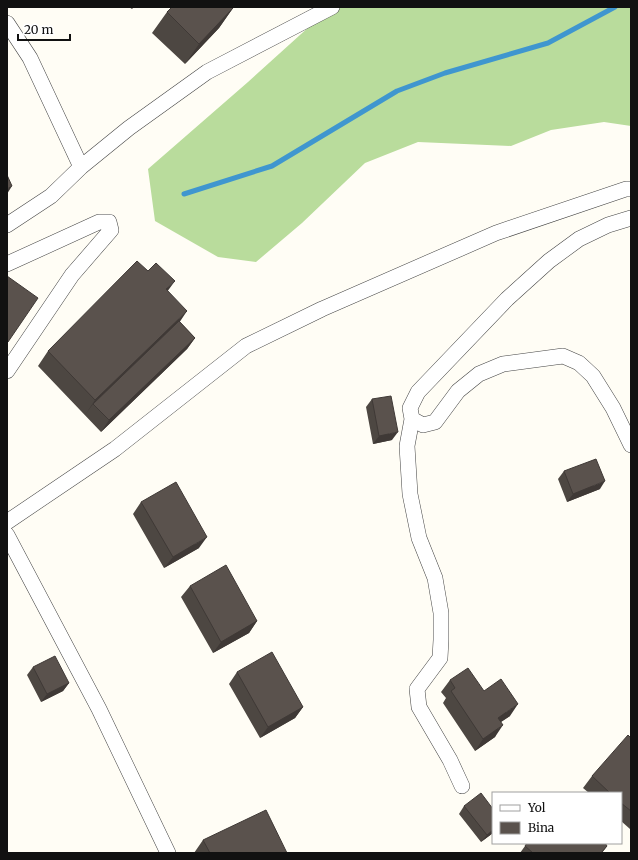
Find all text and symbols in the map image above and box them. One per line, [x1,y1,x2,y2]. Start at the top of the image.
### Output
scale bar [18,16,70,42]
text: 20 m [24,22,53,37]
legend [492,792,622,844]
text: Yol [527,800,546,815]
text: Bina [528,820,555,835]

